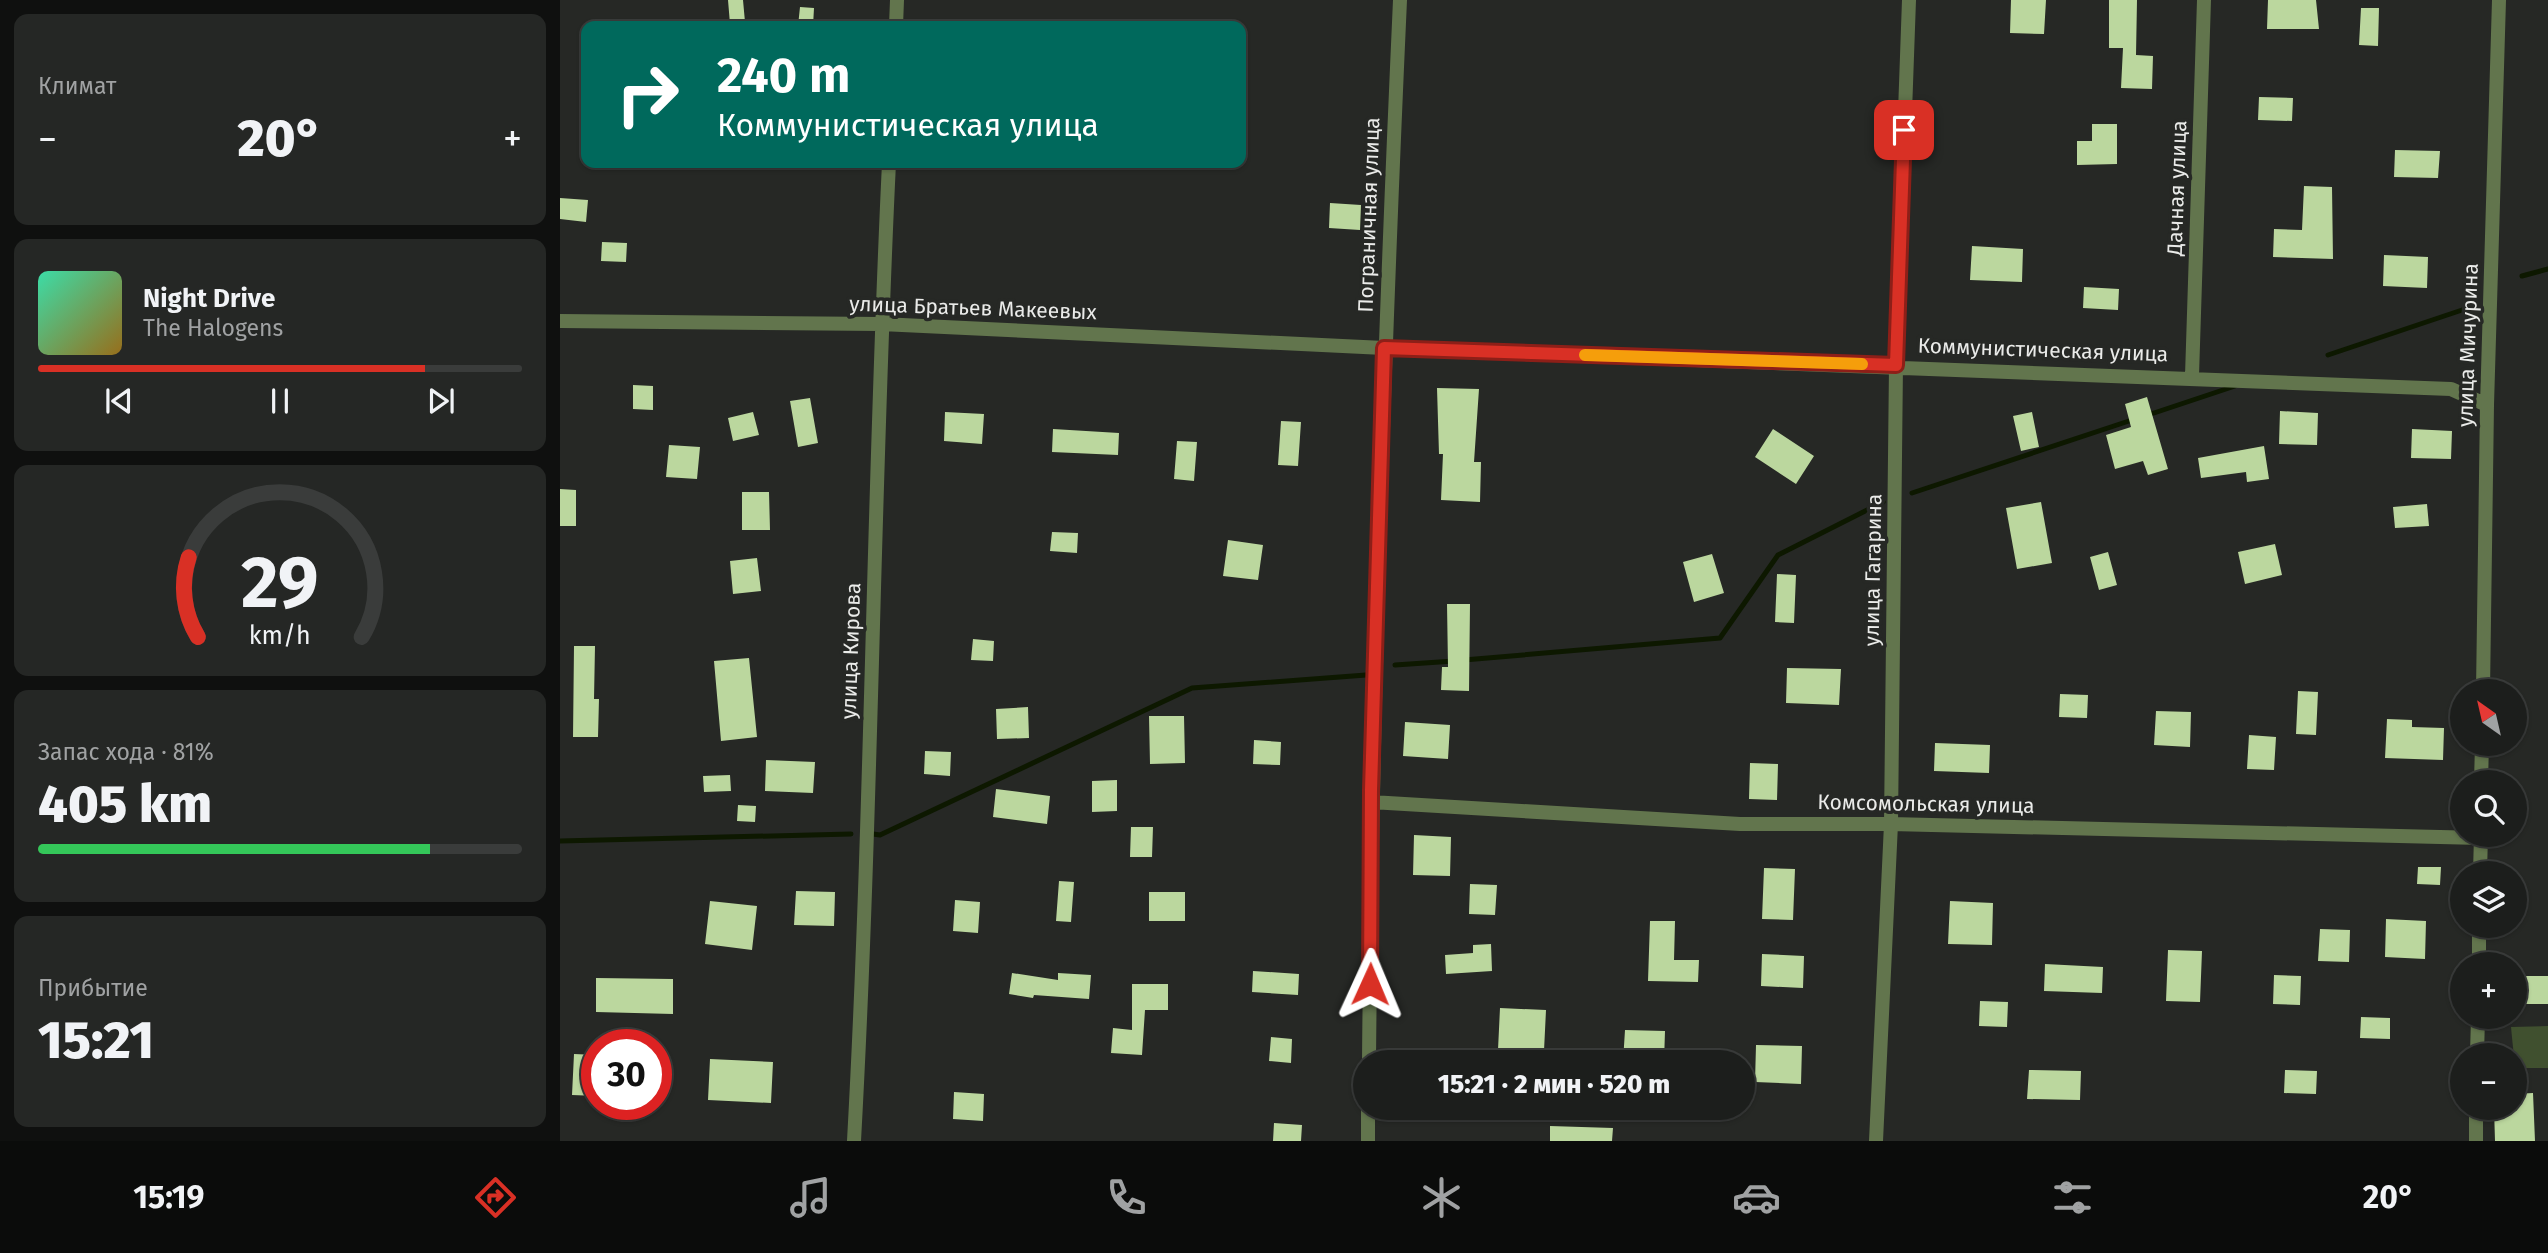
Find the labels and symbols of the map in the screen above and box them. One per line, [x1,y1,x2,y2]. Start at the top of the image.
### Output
pin [1874,100,1934,160]
street label: Пограничная улица [1353,117,1385,313]
street label: Дачная улица [2162,120,2192,257]
street label: улица Мичурина [2452,263,2484,427]
street label: улица Братьев Макеевых [849,291,1098,325]
street label: Коммунистическая улица [1917,333,2169,367]
street label: улица Гагарина [1859,493,1887,647]
street label: улица Кирова [836,582,866,720]
north arrow [2450,679,2527,756]
street label: Комсомольская улица [1817,789,2035,819]
position arrow [1333,947,1407,1021]
speed limit sign: 30 [581,1029,672,1120]

